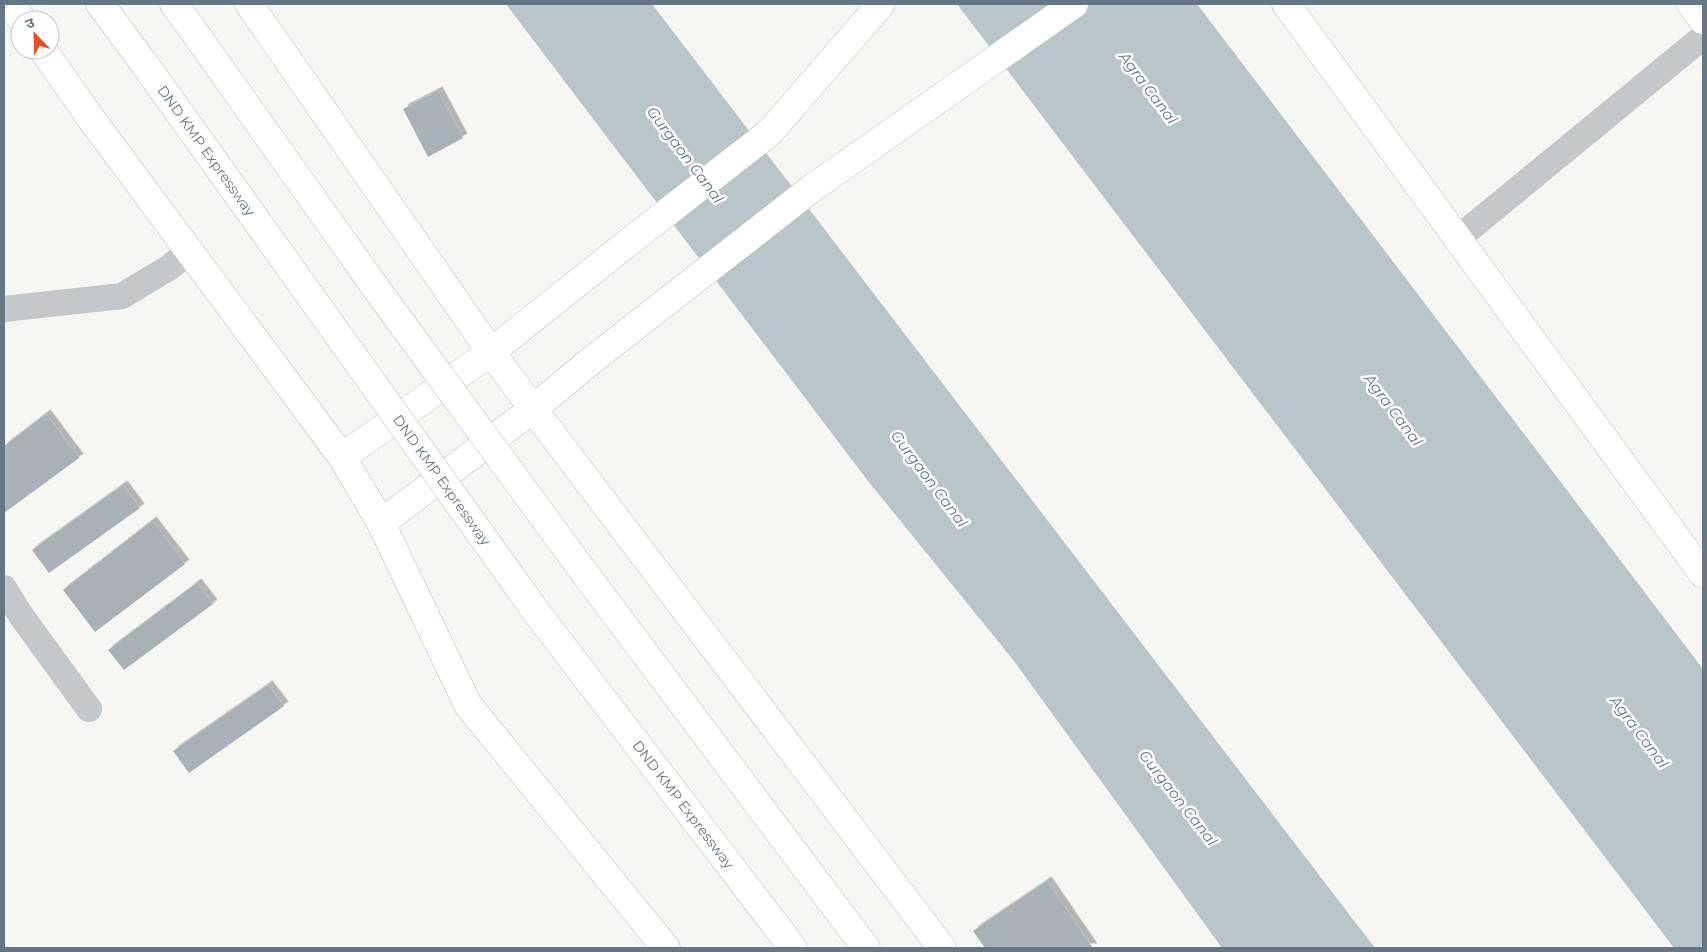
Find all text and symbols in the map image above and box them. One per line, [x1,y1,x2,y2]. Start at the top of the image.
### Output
north arrow [10,10,60,60]
text: उ [23,13,38,33]
water label: Agra Canal [1114,47,1182,128]
street label: DND KMP Expressway [154,82,259,220]
water label: Gurgaon Canal [643,103,728,207]
water label: Agra Canal [1359,369,1427,450]
street label: DND KMP Expressway [389,411,495,549]
water label: Gurgaon Canal [887,427,972,531]
water label: Agra Canal [1605,691,1673,772]
street label: DND KMP Expressway [629,737,738,872]
water label: Gurgaon Canal [1135,746,1222,849]

